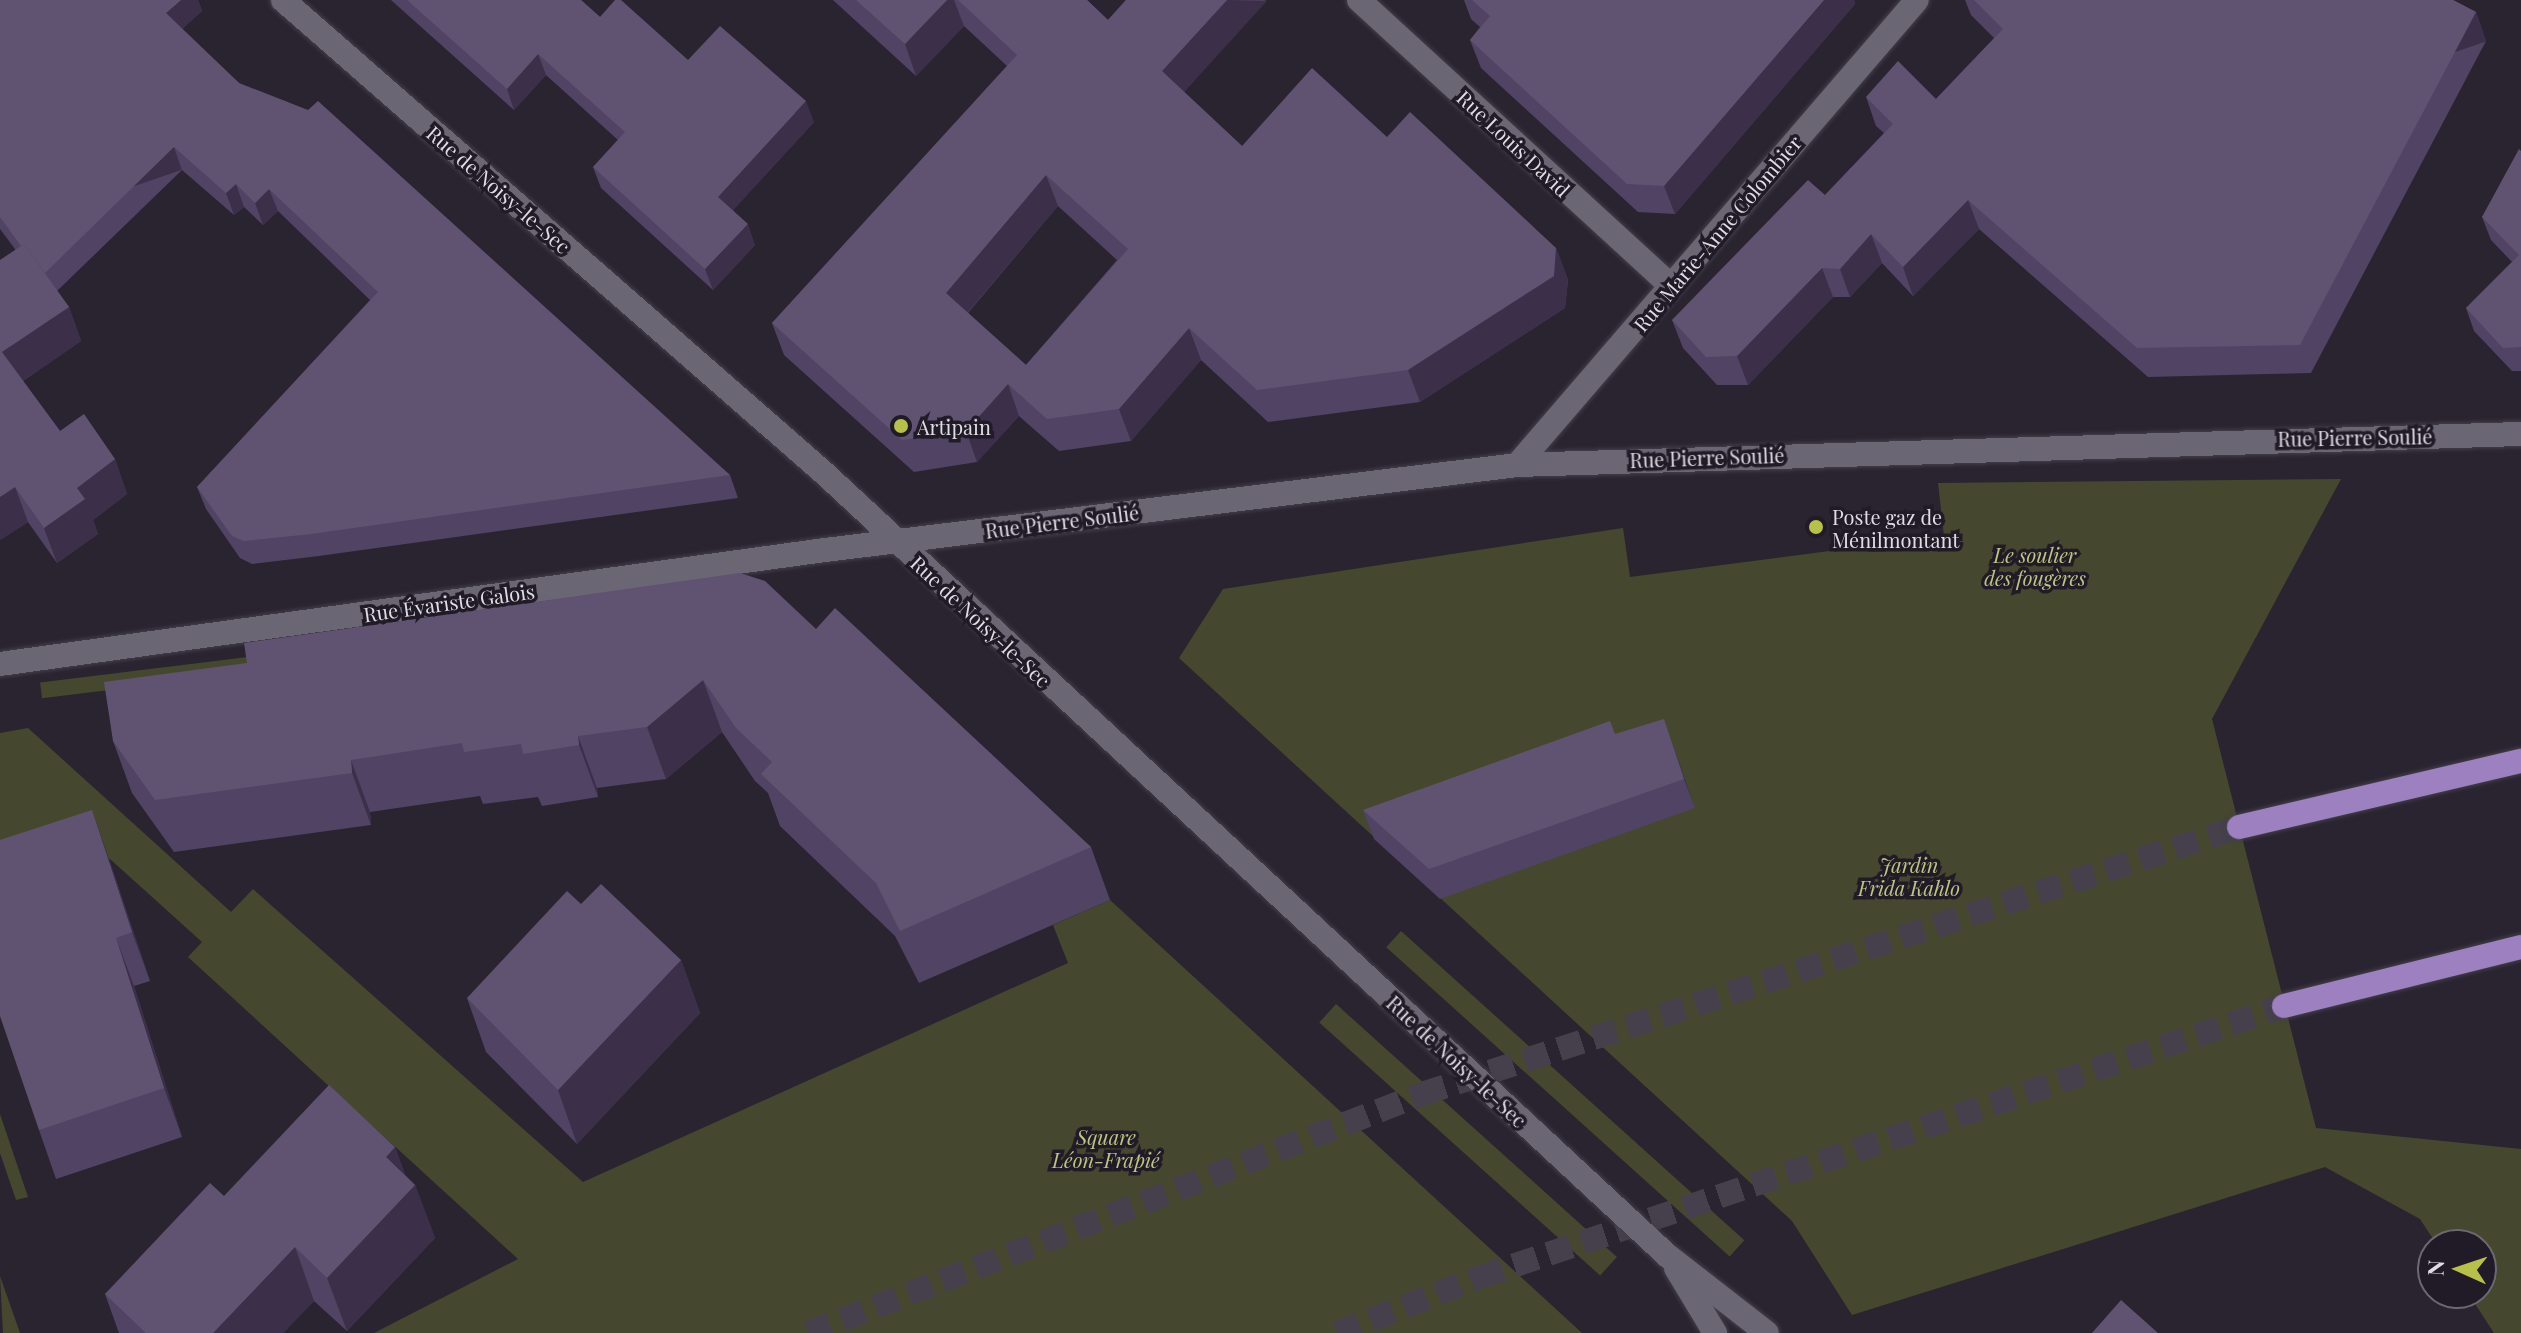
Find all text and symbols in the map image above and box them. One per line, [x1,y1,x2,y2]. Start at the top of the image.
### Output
street label: Rue Louis David [1453,85,1575,201]
street label: Rue de Noisy-le-Sec [423,120,575,258]
street label: Rue Marie-Anne Colombier [1628,130,1806,336]
place label: Artipain [917,414,991,438]
marker: Artipain [892,417,910,435]
street label: Rue Pierre Soulié [2277,424,2433,450]
street label: Rue Pierre Soulié [1629,442,1785,472]
street label: Rue Pierre Soulié [984,500,1140,542]
place label: Poste gaz de Ménilmontant [1832,504,1959,551]
marker: Poste gaz de Ménilmontant [1807,518,1825,536]
park label: Le soulier des fougères [1984,542,2086,589]
street label: Rue de Noisy-le-Sec [906,550,1056,692]
street label: Rue Évariste Galois [362,578,536,626]
park label: Jardin Frida Kahlo [1858,852,1960,899]
street label: Rue de Noisy-le-Sec [1382,990,1532,1132]
park label: Square Léon-Frapié [1052,1125,1160,1172]
north arrow [2417,1229,2497,1309]
text: N [2420,1259,2450,1277]

